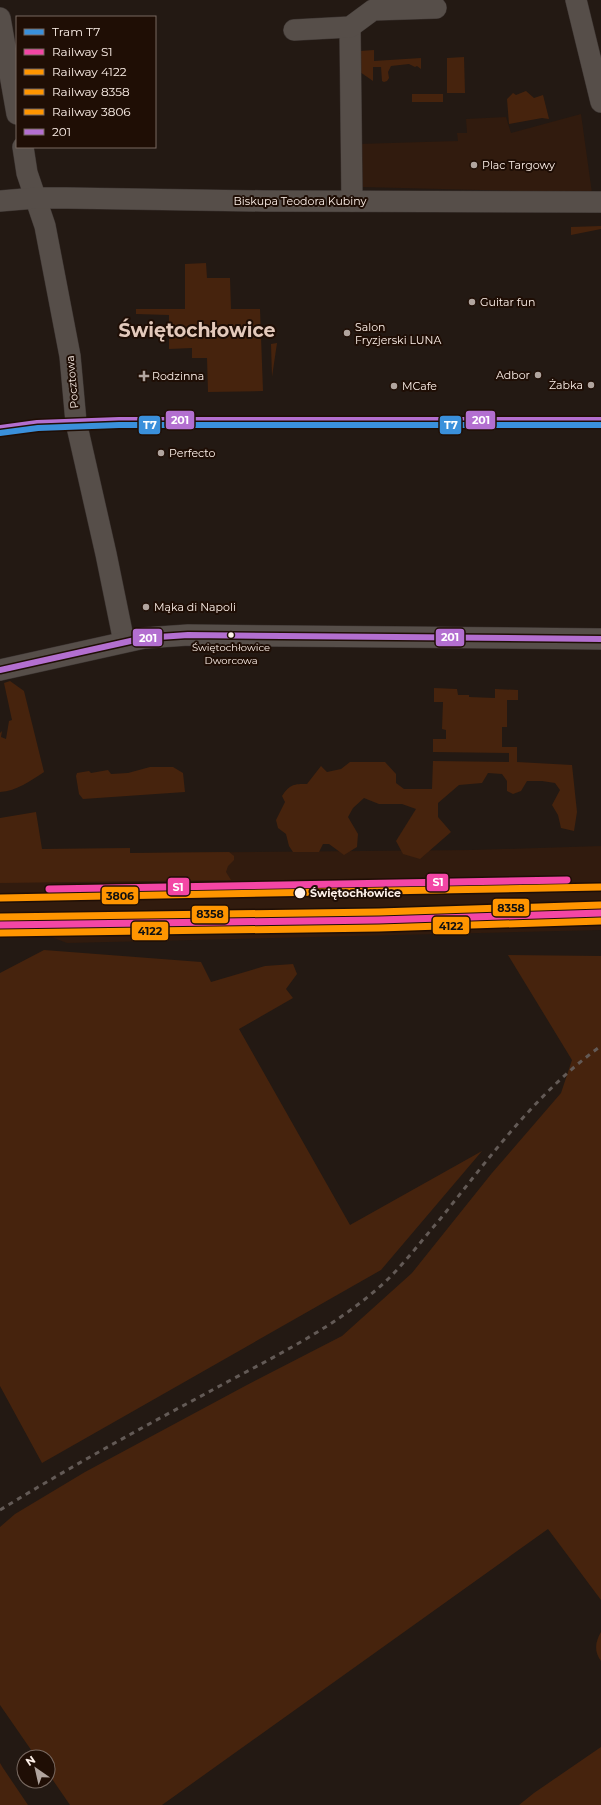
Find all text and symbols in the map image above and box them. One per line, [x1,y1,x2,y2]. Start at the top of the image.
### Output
legend [16,16,156,148]
text: Tram T7 [52,24,100,39]
text: Railway S1 [52,44,113,59]
text: Railway 4122 [52,64,127,79]
text: Railway 8358 [52,84,130,99]
text: Railway 3806 [52,104,131,119]
text: 201 [52,124,71,139]
place label: Plac Targowy [482,158,555,172]
marker: Plac Targowy [469,160,479,170]
street label: Biskupa Teodora Kubiny [234,194,366,208]
place label: Guitar fun [480,295,535,309]
marker: Guitar fun [467,297,477,307]
district label: Świętochłowice [118,318,276,342]
place label: Salon Fryzjerski LUNA [355,320,441,347]
marker: Salon Fryzjerski LUNA [342,328,352,338]
street label: Pocztowa [63,355,81,409]
place label: Adbor [496,368,530,382]
place label: Rodzinna [152,369,204,383]
marker: Adbor [533,370,543,380]
marker: Rodzinna [139,371,149,381]
place label: Żabka [549,378,583,392]
place label: MCafe [402,379,437,393]
marker: Żabka [586,380,596,390]
marker: MCafe [389,381,399,391]
line badge: 201 [165,410,195,430]
line badge: 201 [465,410,496,430]
text: 201 [171,413,189,427]
text: 201 [472,413,490,427]
line badge: T7 [138,415,161,435]
line badge: T7 [439,415,462,435]
text: T7 [143,418,157,432]
text: T7 [444,418,458,432]
place label: Perfecto [169,446,216,460]
marker: Perfecto [156,448,166,458]
place label: Mąka di Napoli [154,600,236,614]
marker: Mąka di Napoli [141,602,151,612]
line badge: 201 [132,628,163,647]
line badge: 201 [435,628,465,647]
marker: Świętochłowice Dworcowa [226,630,236,640]
text: 201 [441,630,459,644]
text: 201 [139,631,157,645]
place label: Świętochłowice Dworcowa [192,641,270,667]
line badge: S1 [426,873,449,892]
text: S1 [432,875,444,889]
line badge: S1 [167,877,190,896]
text: S1 [172,880,184,894]
line badge: 3806 [101,886,139,905]
marker: Świętochłowice [293,886,307,900]
place label: Świętochłowice [310,886,401,900]
text: 3806 [105,889,134,903]
line badge: 8358 [492,898,530,917]
text: 8358 [497,901,525,915]
line badge: 8358 [191,905,229,924]
text: 8358 [196,907,224,921]
line badge: 4122 [432,916,470,935]
text: 4122 [439,919,464,933]
line badge: 4122 [131,921,169,941]
text: 4122 [138,924,163,938]
north arrow [16,1749,56,1789]
text: N [23,1752,38,1769]

